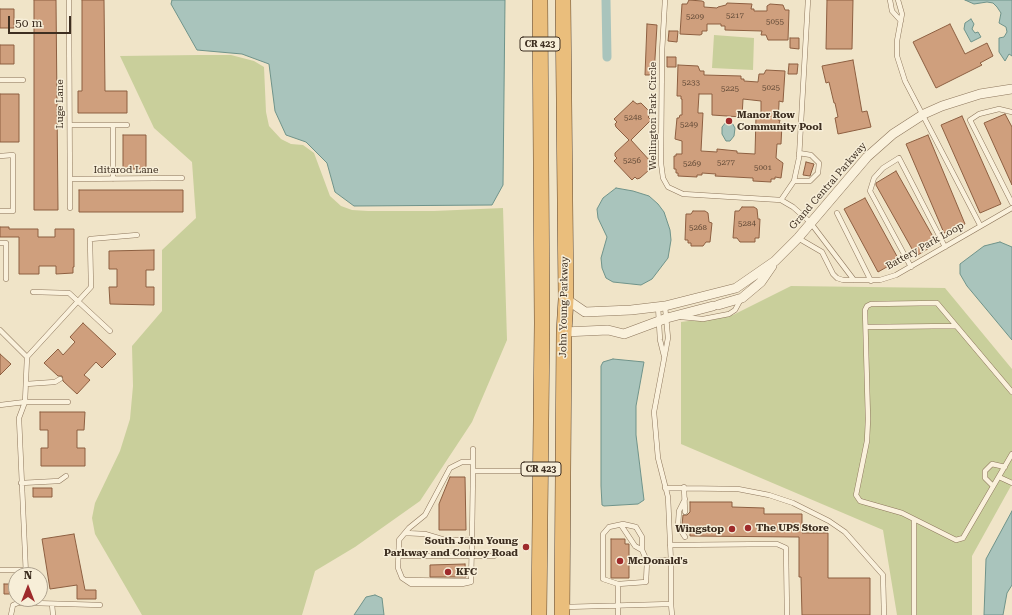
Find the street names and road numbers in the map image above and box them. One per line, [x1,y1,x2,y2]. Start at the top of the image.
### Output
road number: CR 423 [520,37,560,51]
street label: Wellington Park Circle [647,62,659,170]
street label: Luge Lane [54,79,66,129]
street label: Grand Central Parkway [787,140,869,232]
street label: Iditarod Lane [93,164,159,176]
street label: Battery Park Loop [884,220,966,272]
street label: John Young Parkway [557,256,571,358]
road number: CR 423 [521,462,561,476]

